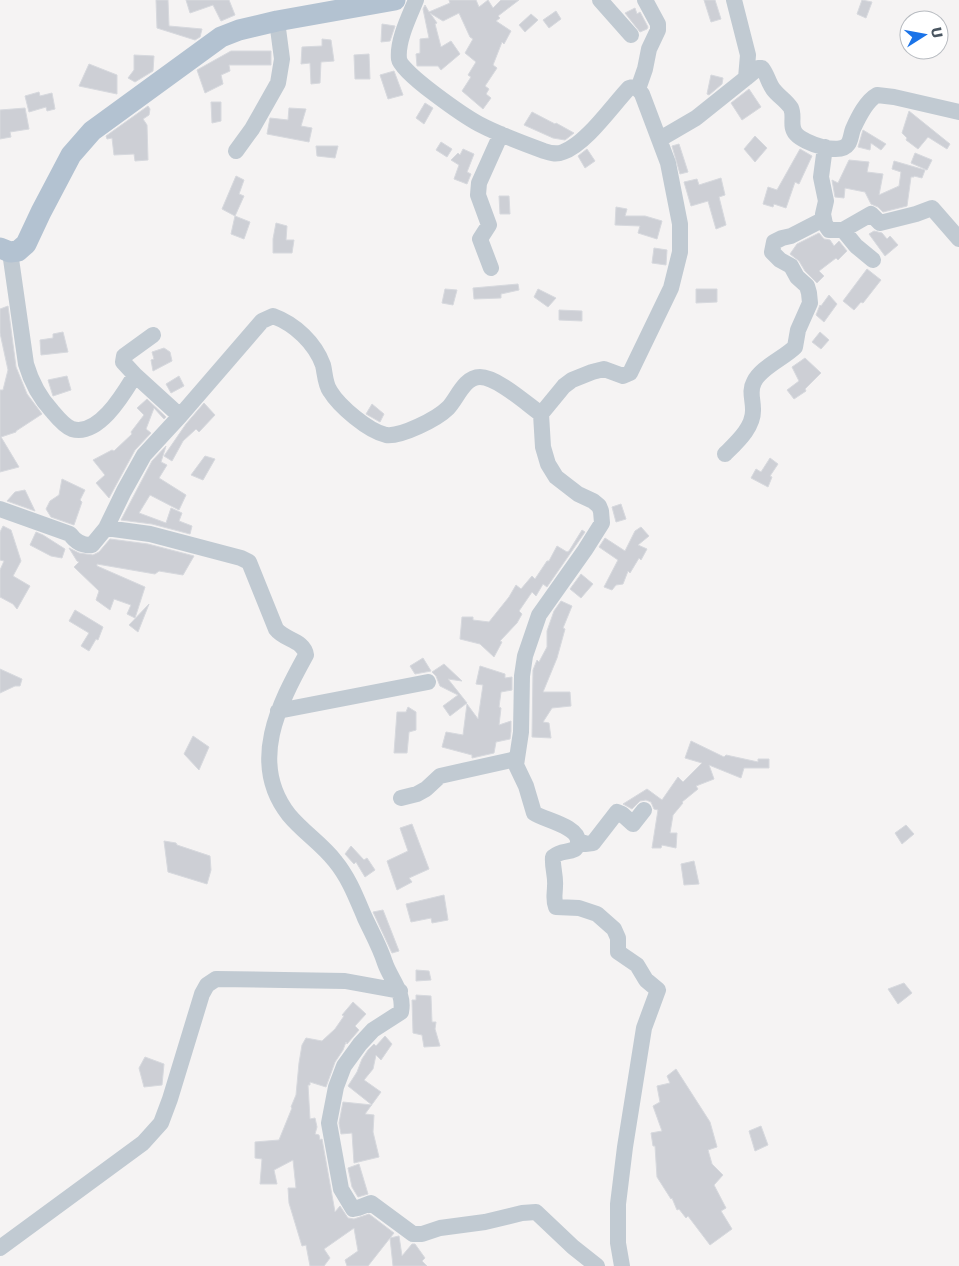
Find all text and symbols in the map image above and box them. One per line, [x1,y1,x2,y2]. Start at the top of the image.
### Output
north arrow [899,10,949,60]
text: U [928,25,946,40]

